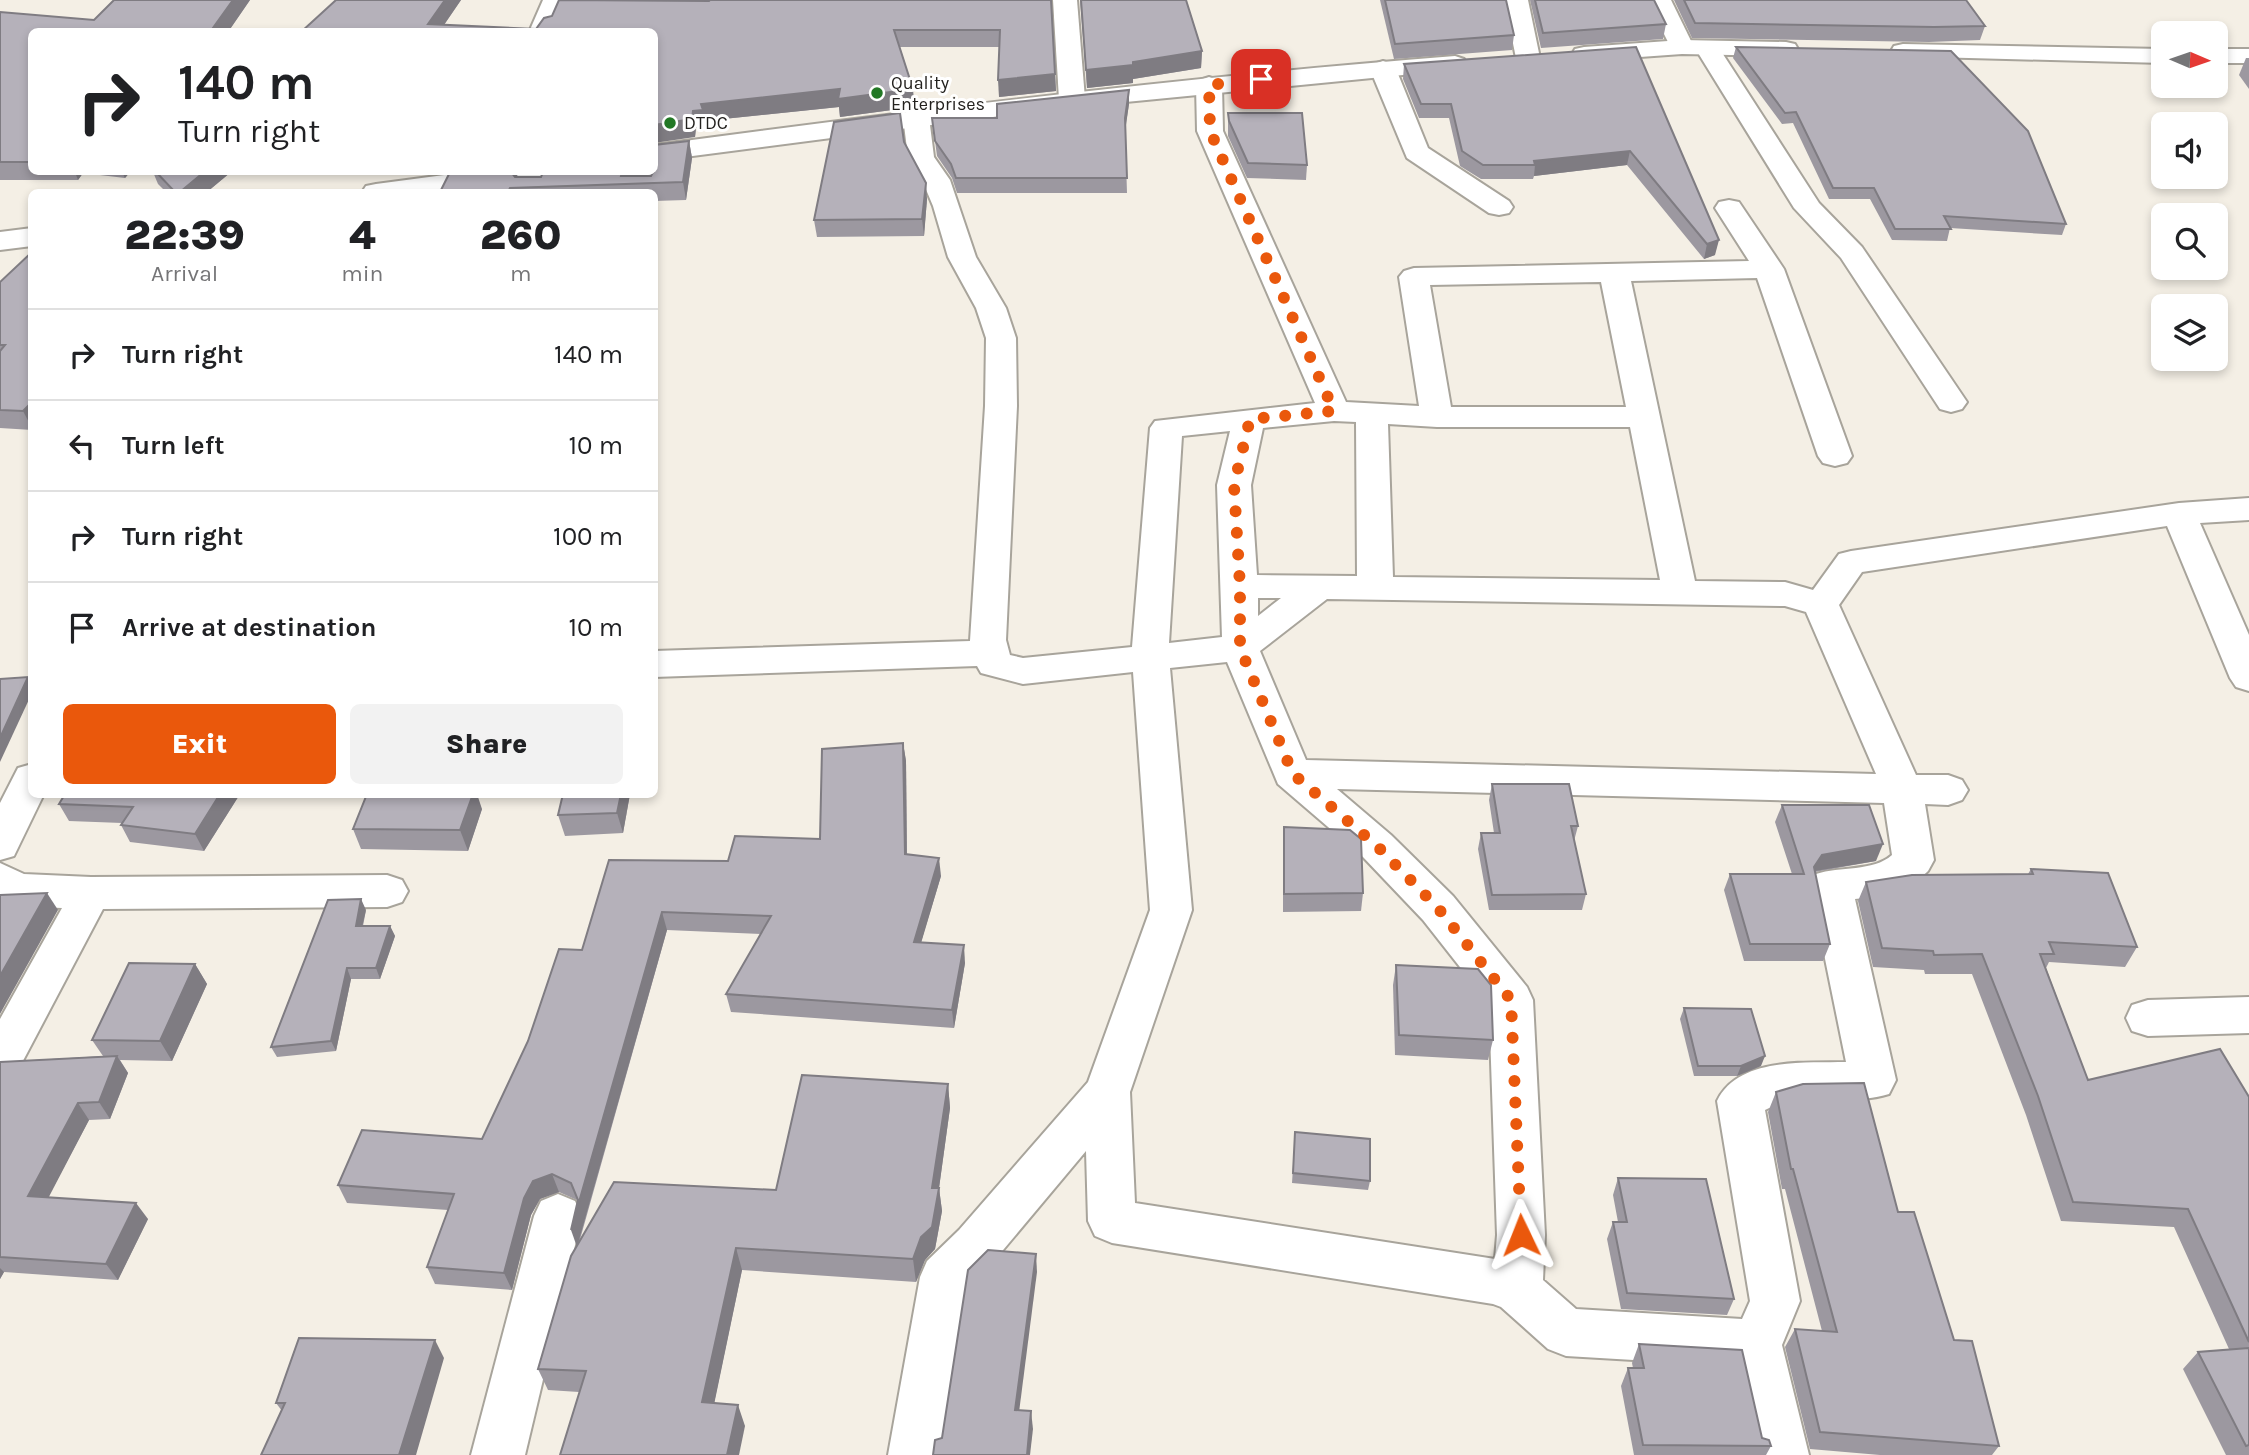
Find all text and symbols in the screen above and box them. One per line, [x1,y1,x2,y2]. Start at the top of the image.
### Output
north arrow [2151,21,2228,98]
map controls [2151,21,2228,371]
pin [1231,49,1291,109]
text: 140 m [178,54,315,111]
icon: right [63,56,154,147]
icon: arrive [1242,60,1280,98]
place label: Quality Enterprises [891,72,985,115]
marker: Quality Enterprises [869,85,885,101]
place label: DTDC [684,112,728,134]
button: sound [2151,112,2228,189]
text: Turn right [178,113,320,150]
marker: DTDC [662,115,678,131]
button: search [2151,203,2228,280]
text: 22:39 [124,210,245,260]
text: 4 [349,210,376,260]
text: 260 [480,210,562,260]
text: Arrival [151,260,218,287]
text: min [341,260,383,287]
text: m [510,260,531,287]
button: layers [2151,294,2228,371]
icon: right [63,336,101,374]
text: Turn right [122,339,243,370]
text: 140 m [554,339,623,370]
icon: left [63,427,101,465]
text: Turn left [122,430,224,461]
text: 10 m [568,430,623,461]
icon: right [63,518,101,556]
text: Turn right [122,521,243,552]
text: 100 m [553,521,623,552]
icon: arrive [63,609,101,647]
text: Arrive at destination [122,612,376,643]
text: 10 m [568,612,623,643]
button: Exit [63,704,336,784]
button: Share [350,704,623,784]
position arrow [1484,1198,1558,1272]

